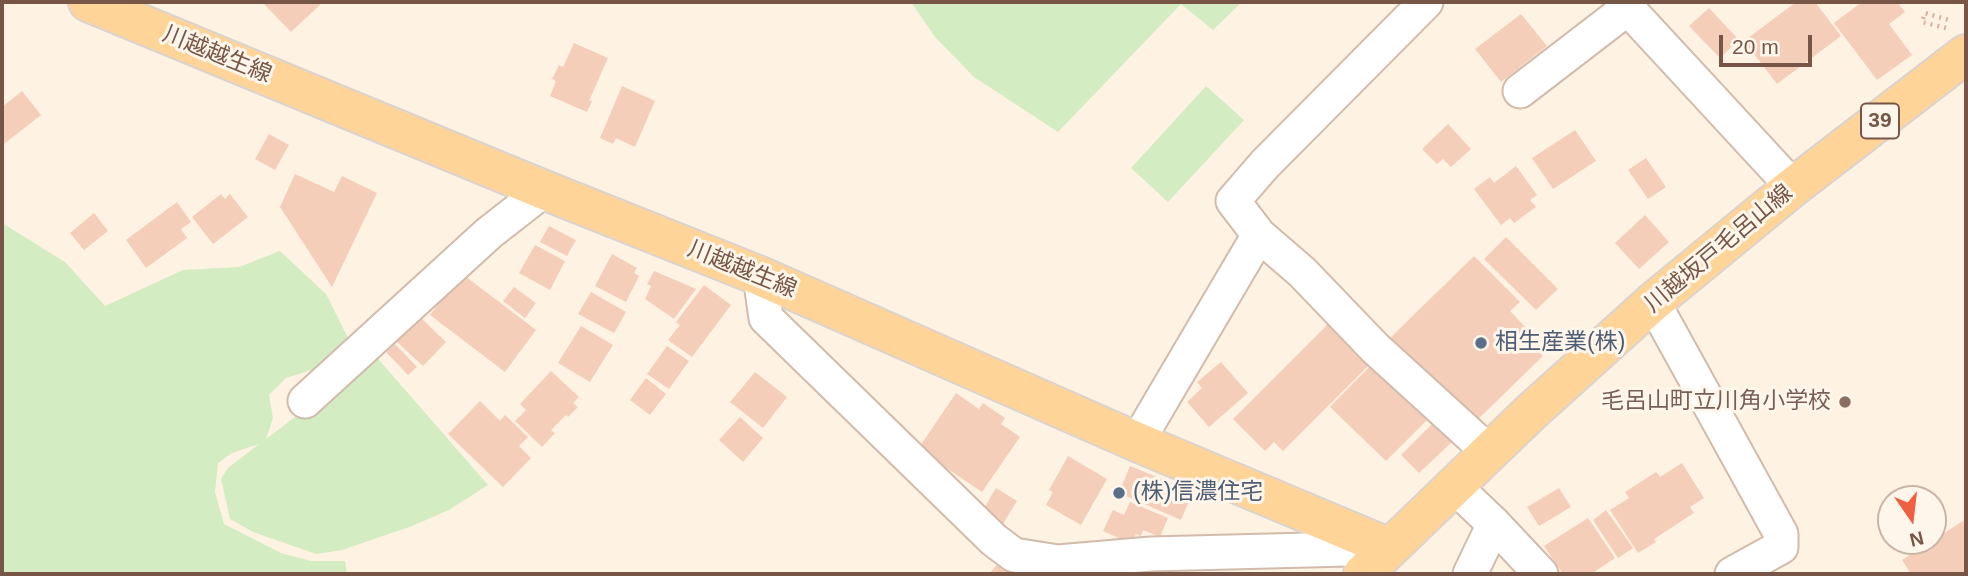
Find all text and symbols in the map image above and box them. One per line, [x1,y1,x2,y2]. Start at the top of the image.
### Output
street label: 川越越生線 [159,21,275,89]
scale bar [1723,21,1816,65]
text: 20 m [1732,35,1779,58]
road number: 39 [1861,104,1899,138]
street label: 川越坂戸毛呂山線 [1640,179,1798,319]
street label: 川越越生線 [684,236,800,304]
place label: 相生産業(株) [1495,329,1625,357]
marker: 相生産業(株) [1473,335,1489,351]
place label: 毛呂山町立川角小学校 [1601,388,1831,416]
marker: 毛呂山町立川角小学校 [1837,394,1853,410]
place label: (株)信濃住宅 [1133,479,1263,507]
marker: (株)信濃住宅 [1111,485,1127,501]
north arrow [1877,485,1947,555]
text: N [1908,527,1926,551]

